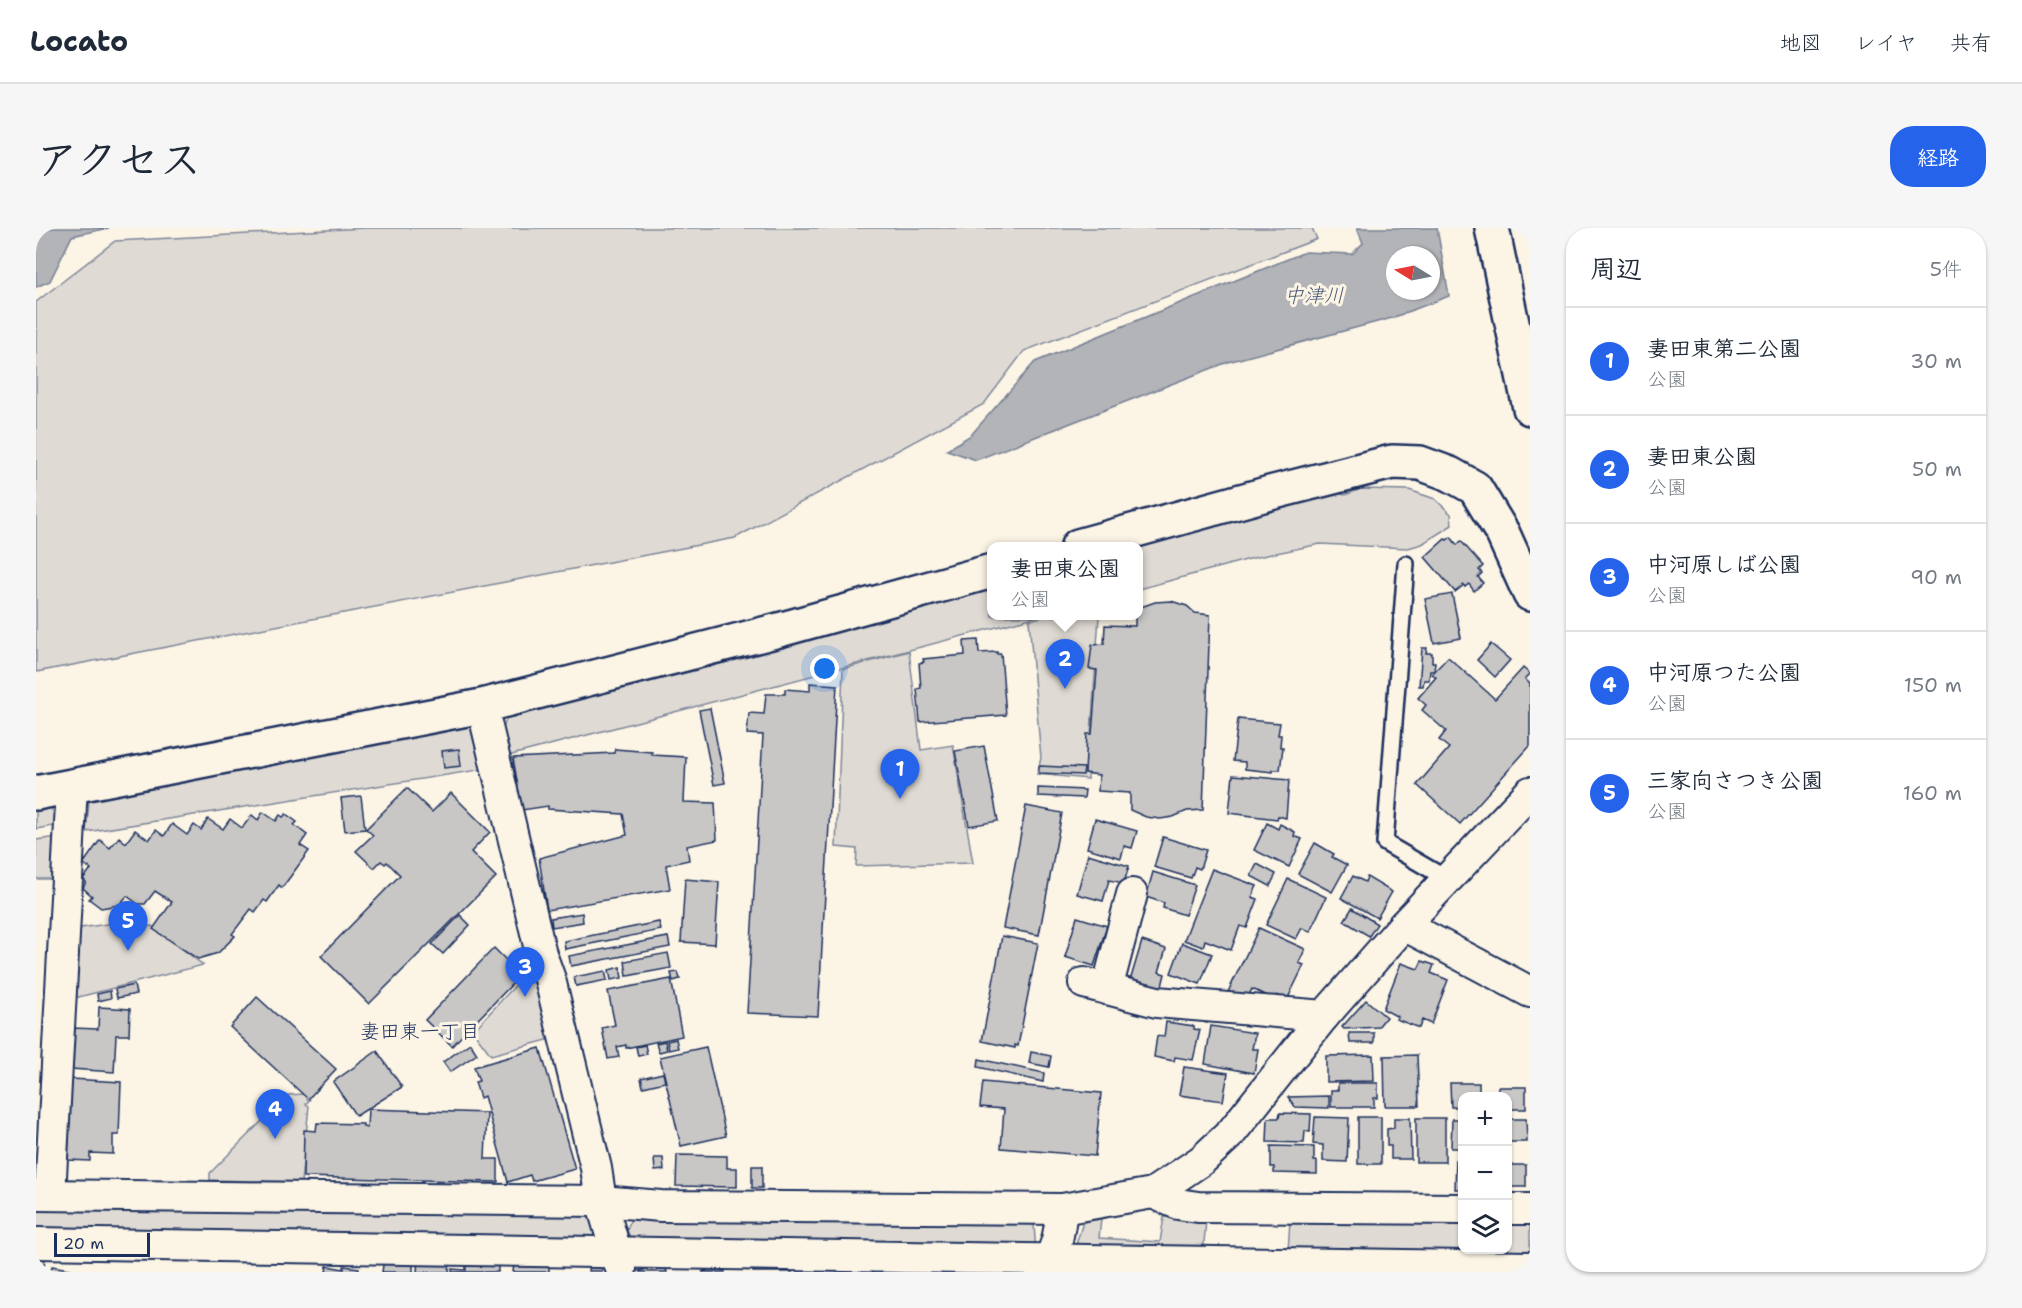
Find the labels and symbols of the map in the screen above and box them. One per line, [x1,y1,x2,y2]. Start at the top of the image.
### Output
north arrow [1386,246,1440,300]
water label: 中津川 [1284,282,1344,308]
pin: 2 [1046,640,1084,689]
your location [810,654,839,683]
pin: 1 [880,750,920,799]
pin: 5 [108,902,148,951]
pin: 3 [506,948,544,997]
district label: 妻田東一丁目 [360,1018,480,1044]
pin: 4 [256,1090,294,1139]
scale bar [54,1230,150,1258]

